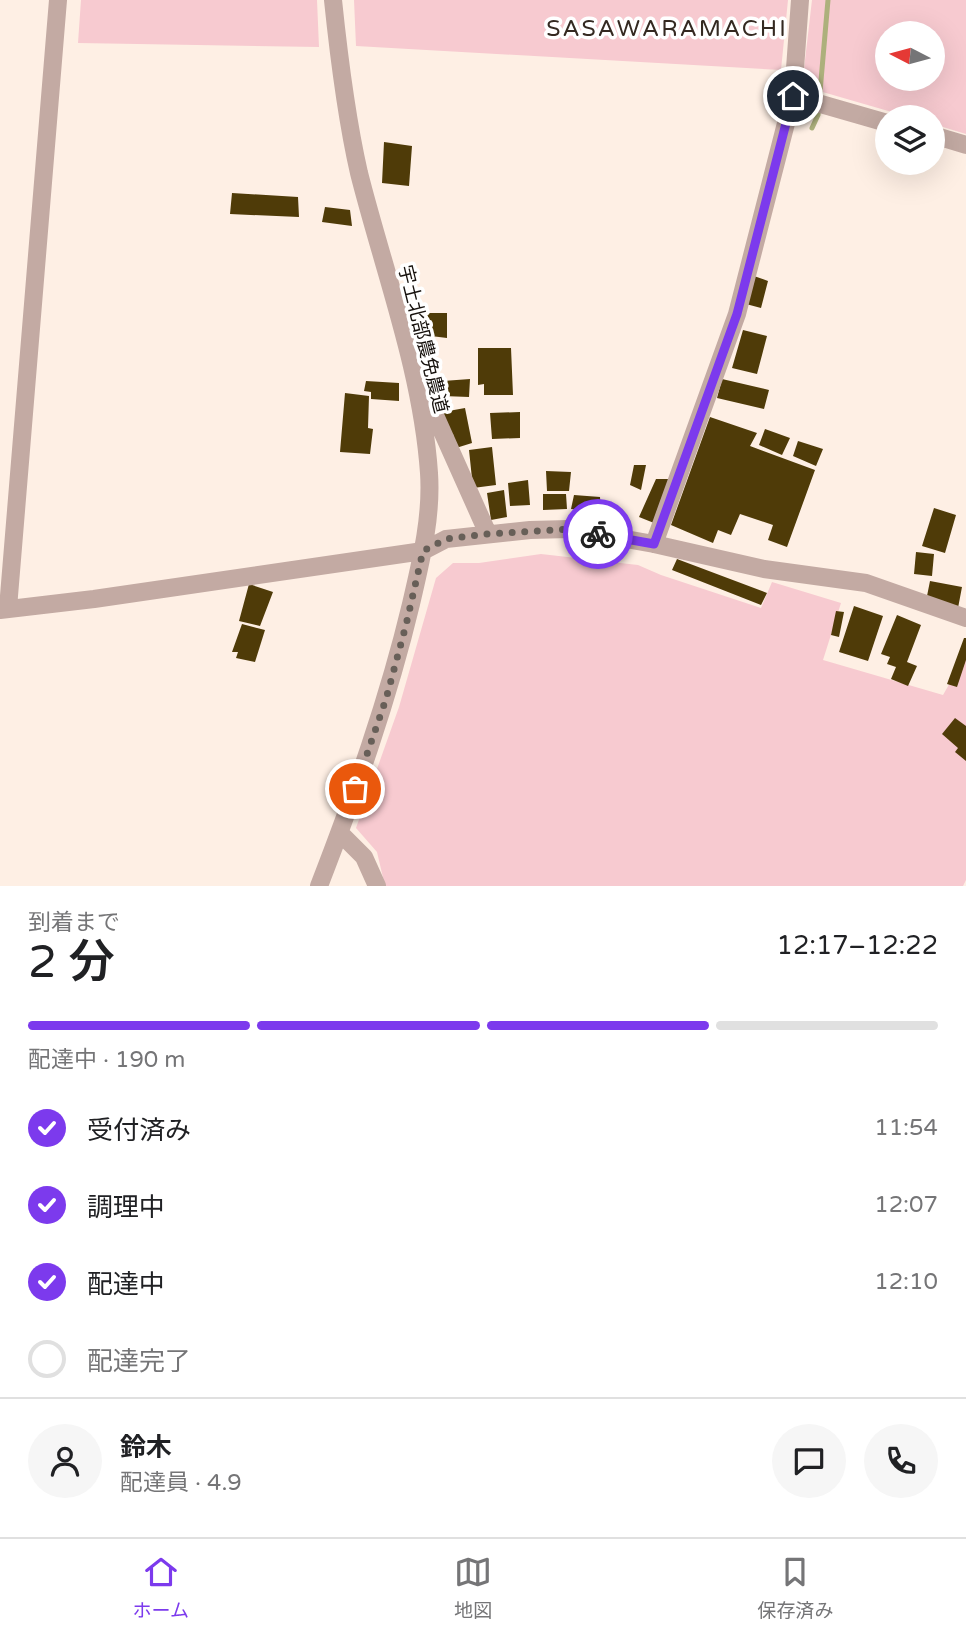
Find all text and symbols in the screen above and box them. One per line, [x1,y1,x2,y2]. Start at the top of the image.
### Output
district label: SASAWARAMACHI [546,15,788,43]
north arrow [875,21,945,91]
map controls [875,21,945,175]
pin [763,66,823,126]
icon: home [774,77,812,115]
button: layers [875,105,945,175]
street label: 宇土北部農免農道 [394,263,452,416]
courier [563,499,633,569]
icon: bike [579,515,617,553]
pin [325,759,385,819]
icon: bag [336,770,374,808]
text: 到着まで [28,909,120,937]
text: 12:17–12:22 [777,930,938,961]
text: 2 分 [28,935,115,990]
text: 配達中 · 190 m [28,1046,185,1074]
icon: check [28,1109,66,1147]
text: 11:54 [874,1114,938,1142]
text: 受付済み [87,1115,191,1146]
icon: check [28,1186,66,1224]
text: 12:07 [874,1191,938,1219]
text: 調理中 [87,1192,165,1223]
icon: check [28,1263,66,1301]
text: 12:10 [874,1268,938,1296]
text: 配達中 [87,1269,165,1300]
text: 配達完了 [87,1346,191,1377]
button: person [28,1424,102,1498]
button: chat [772,1424,846,1498]
button: phone [864,1424,938,1498]
text: 鈴木 [120,1432,172,1463]
text: 配達員 · 4.9 [120,1469,242,1497]
tab: ホーム [133,1553,189,1622]
tab: 地図 [454,1553,492,1622]
tab: 保存済み [757,1553,833,1622]

